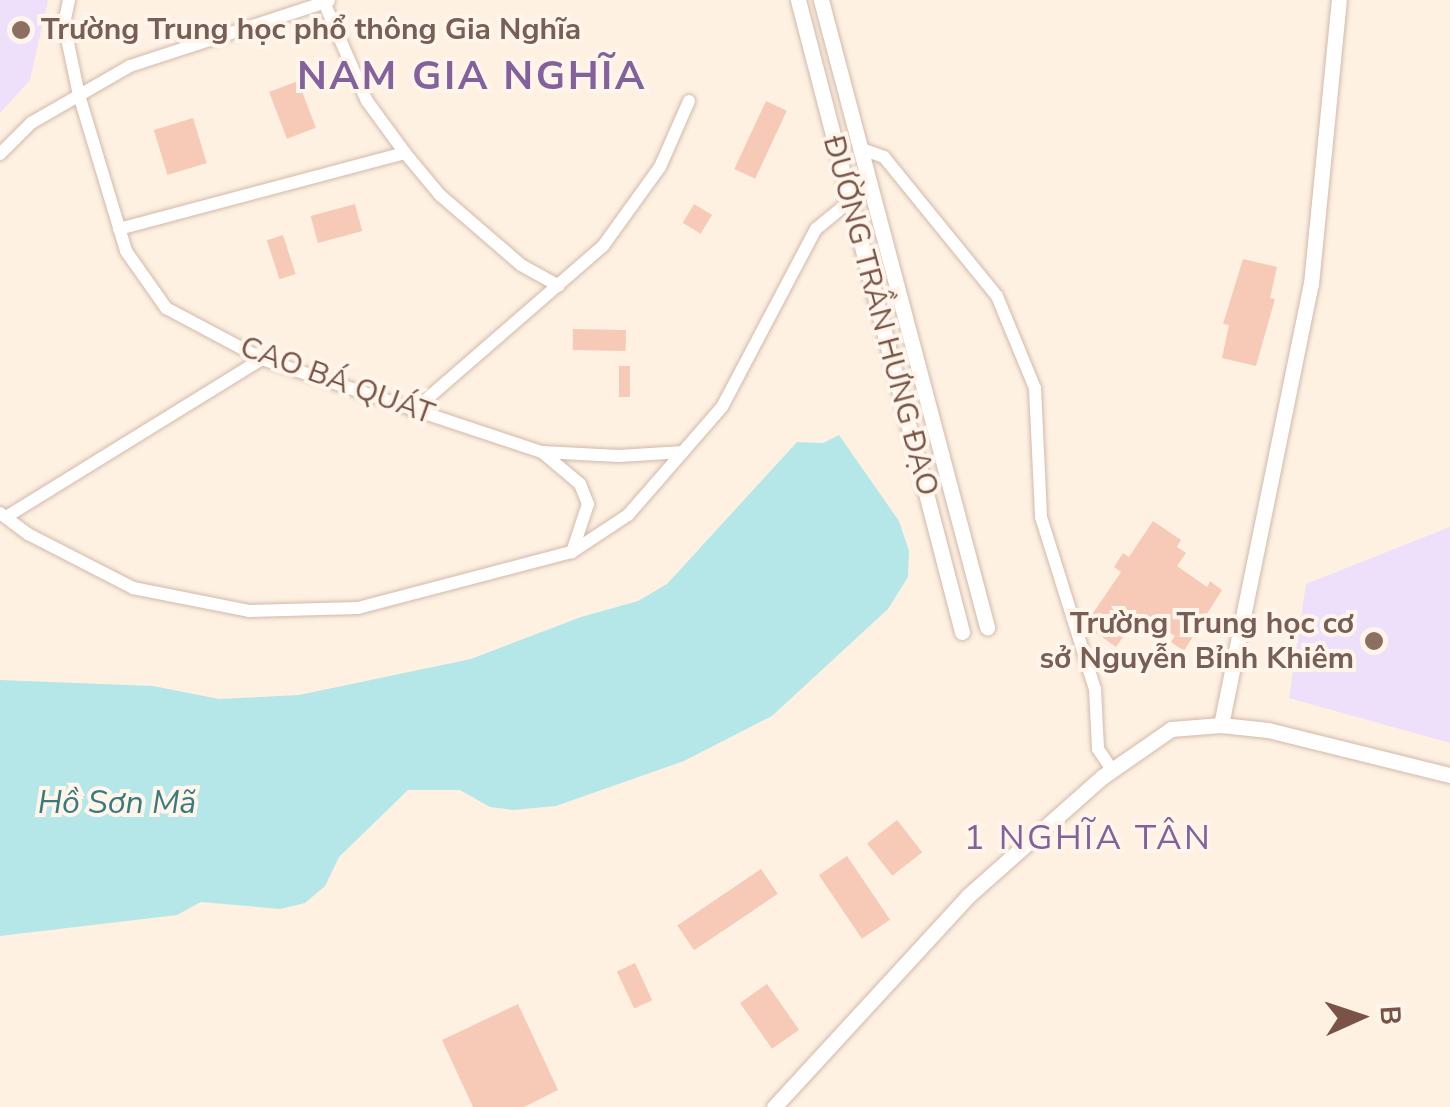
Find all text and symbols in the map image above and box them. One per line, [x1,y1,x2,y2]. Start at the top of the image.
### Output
place label: Trường Trung học phổ thông Gia Nghĩa [41,12,581,48]
marker: Trường Trung học phổ thông Gia Nghĩa [10,19,32,41]
district label: NAM GIA NGHĨA [297,52,647,100]
street label: ĐƯỜNG TRẦN HƯNG ĐẠO [815,132,945,500]
street label: CAO BÁ QUÁT [235,329,439,433]
place label: Trường Trung học cơ sở Nguyễn Bỉnh Khiêm [1039,606,1354,676]
marker: Trường Trung học cơ sở Nguyễn Bỉnh Khiêm [1363,630,1385,652]
water label: Hồ Sơn Mã [38,784,196,822]
district label: 1 NGHĨA TÂN [964,817,1212,859]
north arrow [1310,967,1410,1067]
text: B [1370,1005,1409,1026]

